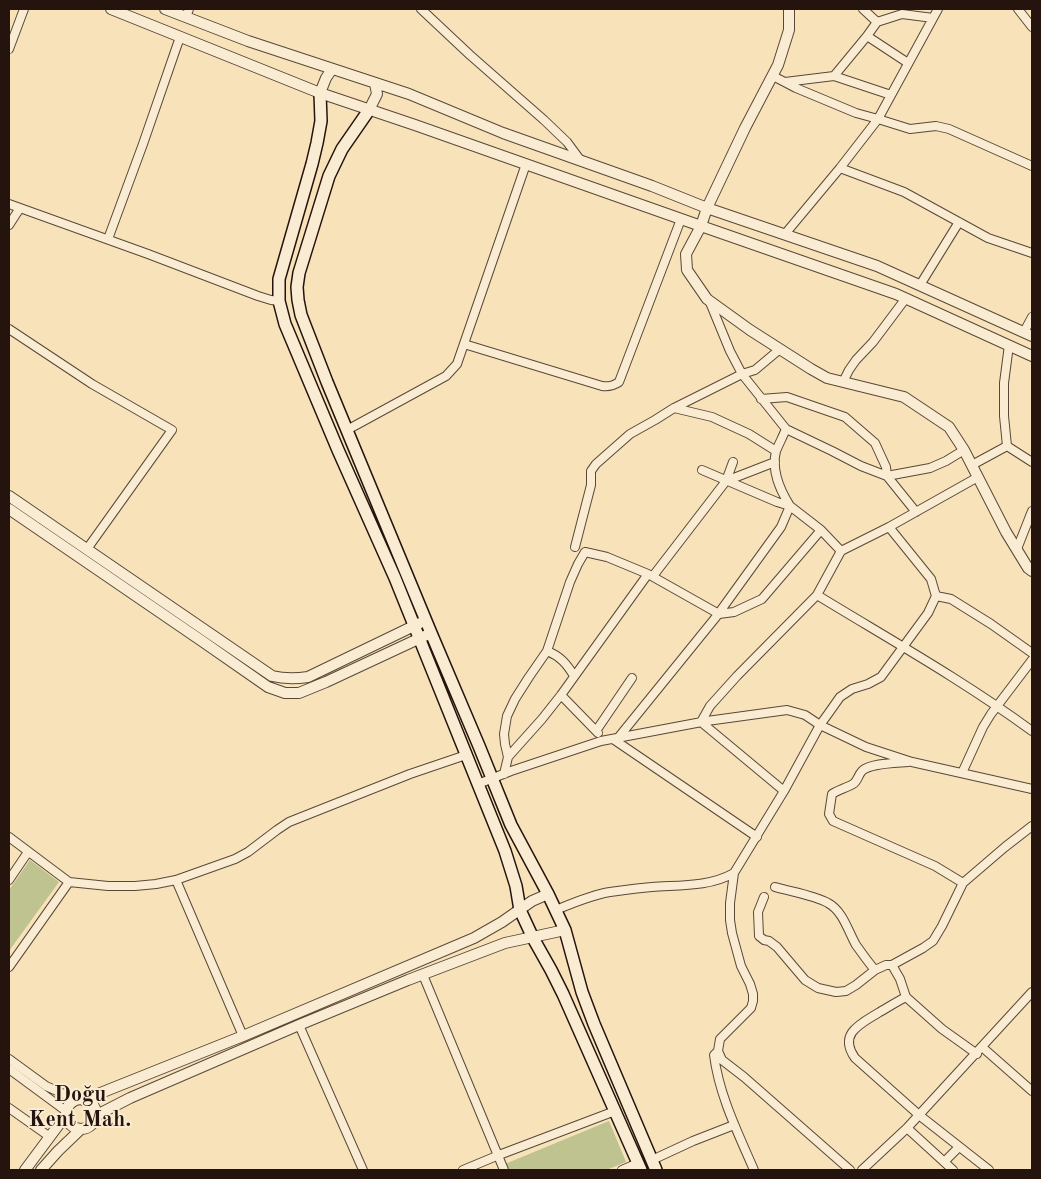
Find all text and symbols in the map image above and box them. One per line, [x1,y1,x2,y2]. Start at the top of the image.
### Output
district label: Doğu Kent Mah. [29,1082,131,1134]

